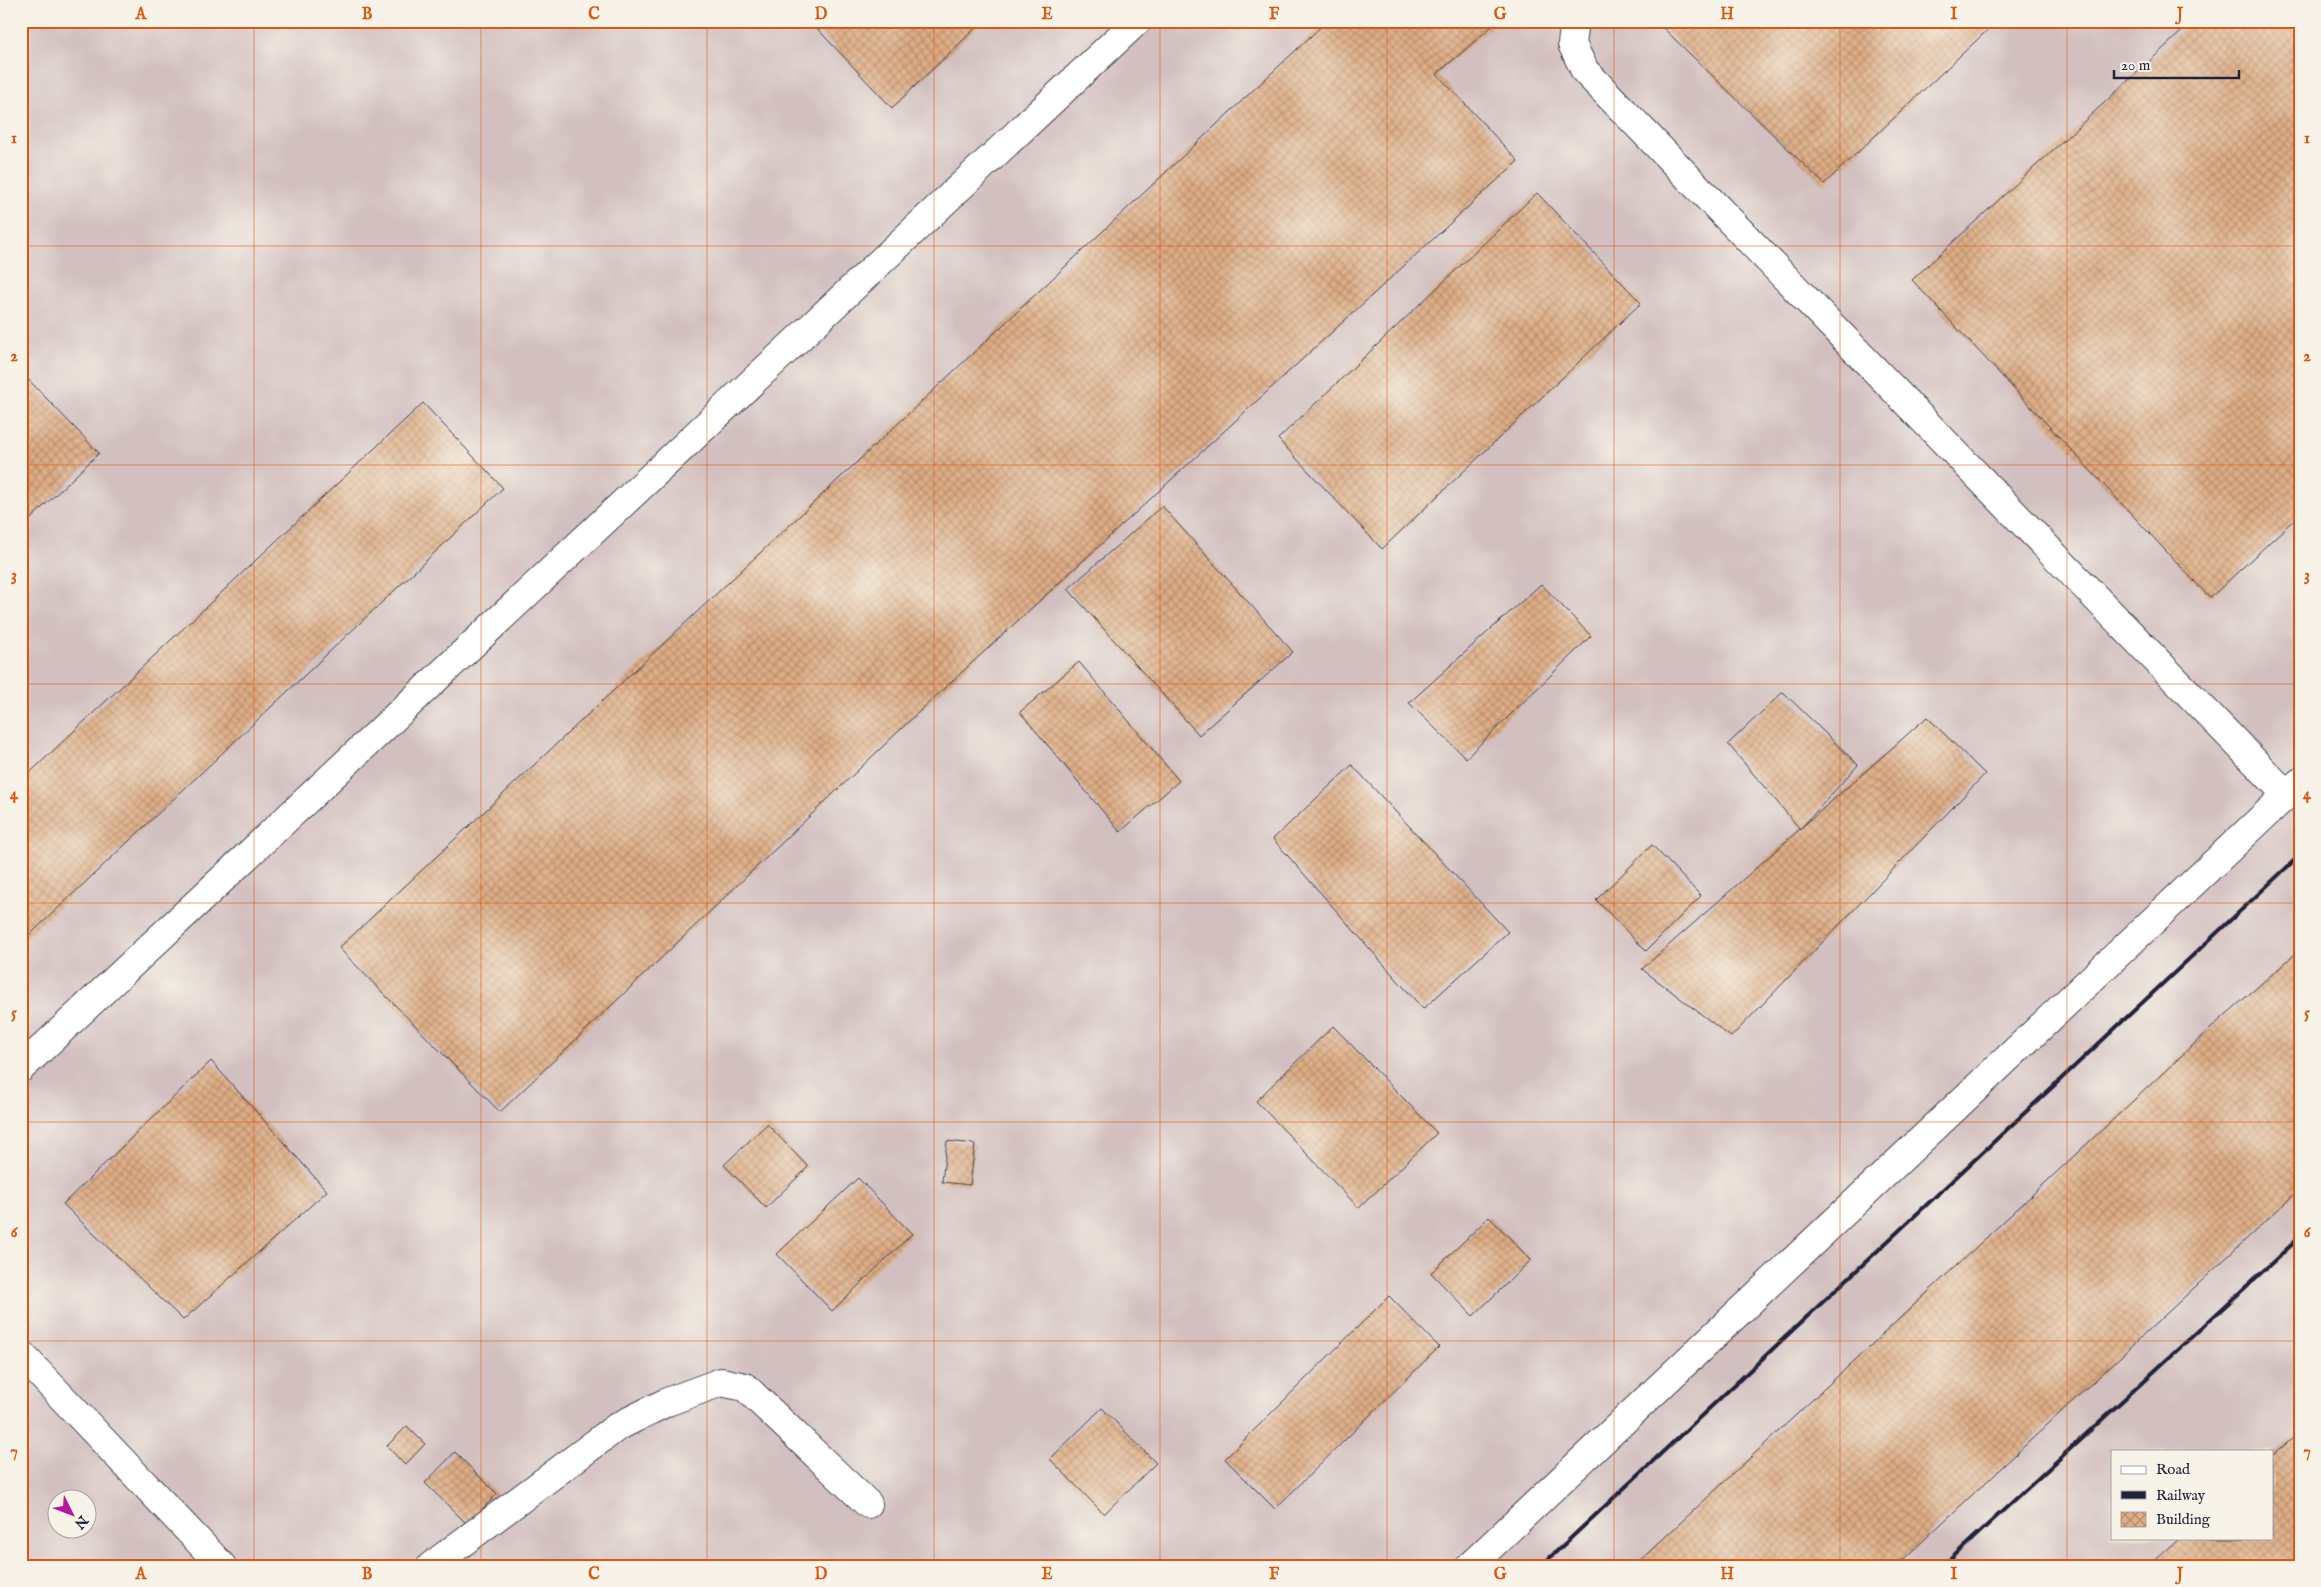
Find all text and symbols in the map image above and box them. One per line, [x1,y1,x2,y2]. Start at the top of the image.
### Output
text: A [135,5,148,25]
text: B [362,5,373,25]
text: C [588,5,600,25]
text: D [815,5,828,25]
text: E [1041,5,1053,25]
text: F [1269,5,1280,25]
text: G [1494,5,1507,25]
text: H [1720,5,1734,25]
text: I [1951,5,1958,25]
text: J [2175,5,2184,25]
scale bar [2114,48,2238,80]
text: 20 m [2121,56,2151,75]
text: 1 [11,129,17,149]
text: 1 [2304,129,2310,149]
text: 2 [10,347,18,367]
text: 2 [2303,347,2311,367]
text: 3 [11,566,17,586]
text: 3 [2304,566,2310,586]
text: 4 [10,785,19,805]
text: 4 [2303,785,2312,805]
text: 5 [11,1004,17,1024]
text: 5 [2304,1004,2310,1024]
text: 6 [11,1223,19,1243]
text: 6 [2304,1223,2312,1243]
text: 7 [10,1442,18,1462]
text: 7 [2303,1442,2311,1462]
legend [2111,1450,2274,1540]
text: Road [2156,1460,2191,1479]
text: Railway [2156,1486,2206,1505]
north arrow [48,1490,98,1540]
text: Building [2156,1510,2211,1529]
text: N [70,1511,92,1533]
text: A [135,1565,148,1585]
text: B [362,1565,373,1585]
text: C [588,1565,600,1585]
text: D [815,1565,828,1585]
text: E [1041,1565,1053,1585]
text: F [1269,1565,1280,1585]
text: G [1494,1565,1507,1585]
text: H [1720,1565,1734,1585]
text: I [1951,1565,1958,1585]
text: J [2175,1565,2184,1585]

